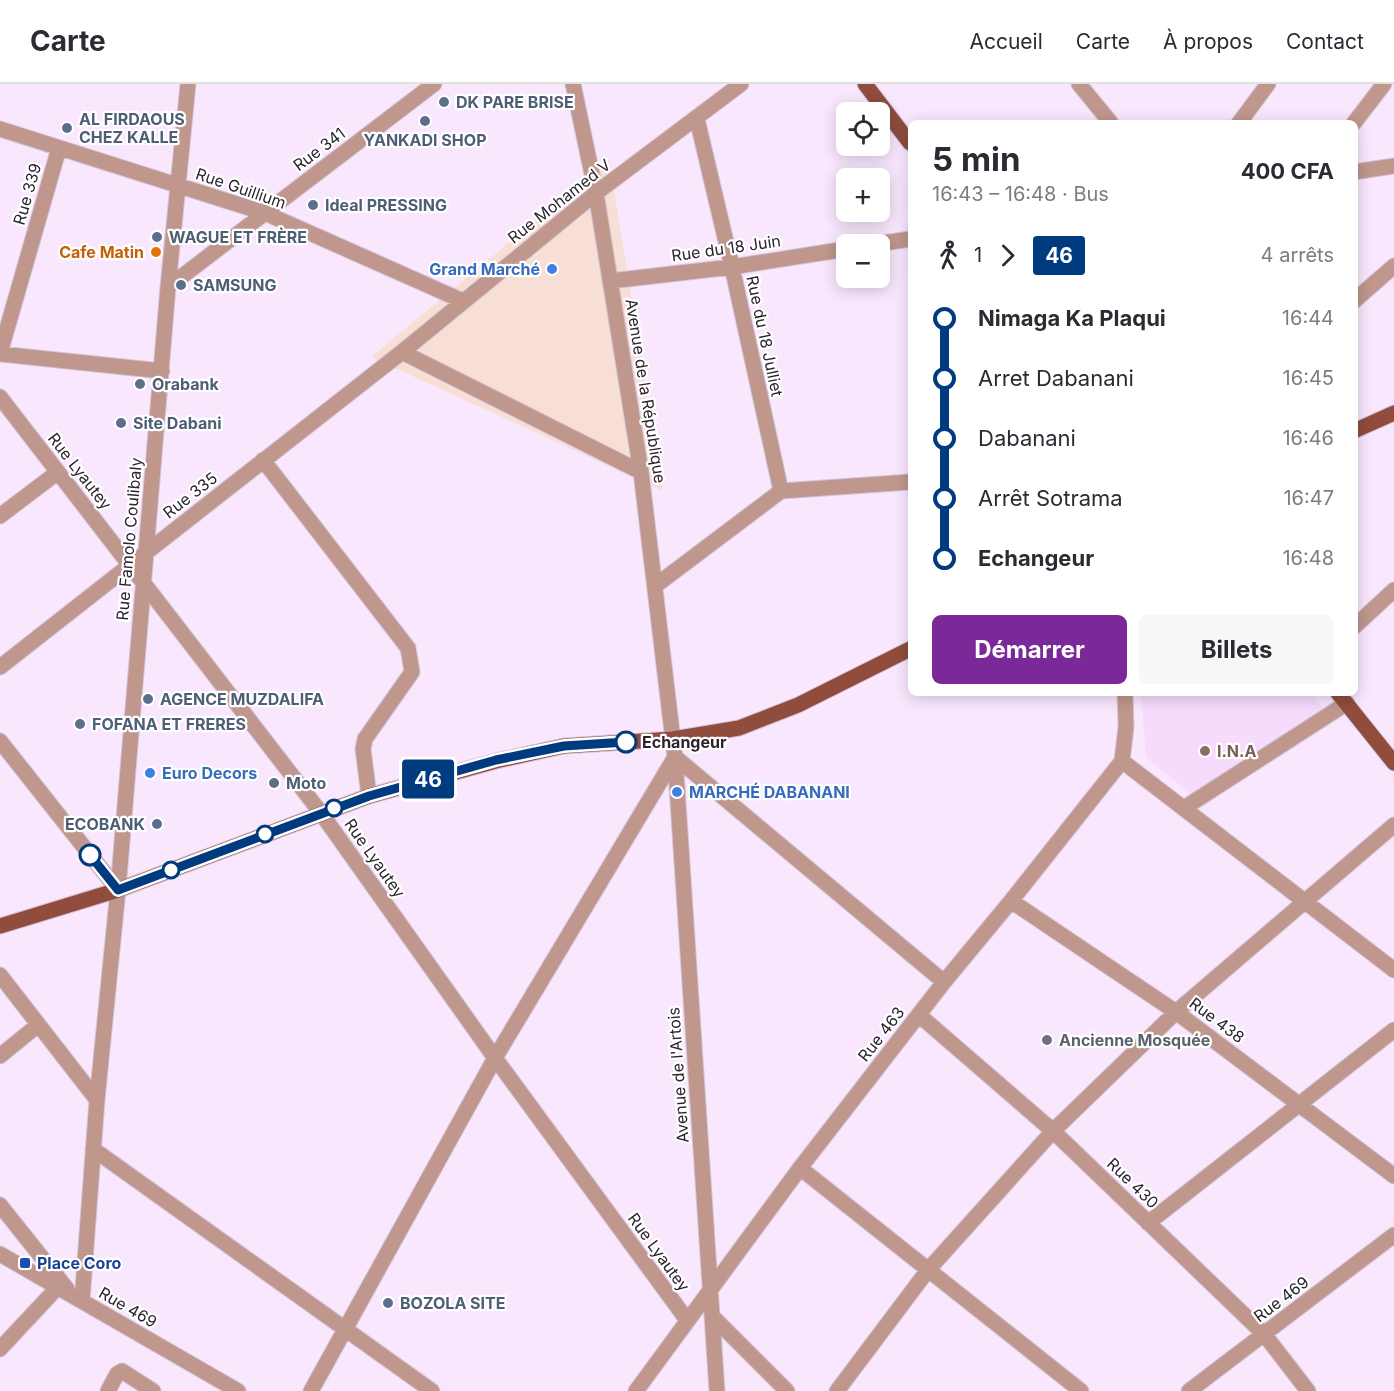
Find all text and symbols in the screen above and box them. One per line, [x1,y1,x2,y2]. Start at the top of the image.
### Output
text: Carte [30,24,106,58]
text: Accueil [969,29,1043,54]
text: Carte [1076,29,1130,54]
text: À propos [1163,29,1253,54]
text: Contact [1286,29,1364,54]
place label: DK PARE BRISE [456,92,574,112]
marker: DK PARE BRISE [437,95,451,109]
map controls [836,102,890,288]
button: locate [836,102,890,156]
place label: AL FIRDAOUS CHEZ KALLE [79,109,185,147]
marker: YANKADI SHOP [418,114,432,128]
marker: AL FIRDAOUS CHEZ KALLE [60,121,74,135]
street label: Rue 341 [289,123,349,175]
place label: YANKADI SHOP [364,130,487,150]
text: 5 min [932,139,1021,179]
street label: Rue Mohamed V [504,155,614,247]
text: 400 CFA [1241,158,1334,184]
street label: Rue 339 [9,161,45,227]
street label: Rue Guillium [193,163,289,213]
button: + [836,168,890,222]
text: 16:43 – 16:48 · Bus [932,182,1109,206]
place label: Ideal PRESSING [325,195,447,215]
marker: Ideal PRESSING [306,198,320,212]
place label: WAGUE ET FRÈRE [169,227,307,247]
marker: WAGUE ET FRÈRE [150,230,164,244]
street label: Rue du 18 Juin [670,230,782,266]
button: − [836,234,890,288]
icon: walk [932,239,965,272]
icon: forward [991,239,1024,272]
place label: Cafe Matin [59,242,144,262]
text: 1 [974,243,982,267]
text: 46 [1045,243,1073,268]
text: 4 arrêts [1261,243,1334,267]
marker: Cafe Matin [149,245,163,259]
place label: Grand Marché [429,259,540,279]
marker: Grand Marché [545,262,559,276]
street label: Rue du 18 Julliet [742,274,788,398]
place label: SAMSUNG [193,275,276,295]
marker: SAMSUNG [174,278,188,292]
street label: Avenue de la République [622,297,670,485]
text: Nimaga Ka Plaqui [978,305,1166,331]
text: 16:44 [1282,306,1334,330]
text: Arret Dabanani [978,365,1134,391]
text: 16:45 [1283,366,1334,390]
place label: Orabank [152,374,219,394]
marker: Orabank [133,377,147,391]
place label: Site Dabani [133,413,222,433]
marker: Site Dabani [114,416,128,430]
text: Dabanani [978,425,1076,451]
text: 16:46 [1282,426,1334,450]
street label: Rue Lyautey [44,429,116,513]
street label: Rue Famolo Coulibaly [112,457,146,621]
street label: Rue 335 [159,468,221,522]
text: Arrêt Sotrama [978,485,1123,511]
text: 16:47 [1283,486,1334,510]
text: Echangeur [978,545,1094,571]
text: 16:48 [1282,546,1334,570]
button: Démarrer [932,615,1127,684]
button: Billets [1139,615,1334,684]
place label: AGENCE MUZDALIFA [160,689,324,709]
marker: AGENCE MUZDALIFA [141,692,155,706]
place label: FOFANA ET FRERES [92,714,246,734]
marker: FOFANA ET FRERES [73,717,87,731]
marker: Echangeur [615,731,637,753]
place label: Echangeur [642,732,727,752]
place label: I.N.A [1217,741,1256,761]
marker: I.N.A [1198,744,1212,758]
line badge: 46 [401,760,455,798]
place label: Euro Decors [162,763,257,783]
marker: Euro Decors [143,766,157,780]
text: 46 [414,767,442,792]
place label: Moto [286,773,326,793]
marker: Moto [267,776,281,790]
place label: MARCHÉ DABANANI [689,782,850,802]
marker: MARCHÉ DABANANI [670,785,684,799]
unlabelled marker [325,799,343,817]
place label: ECOBANK [65,814,145,834]
street label: Rue Lyautey [340,815,410,901]
marker: ECOBANK [150,817,164,831]
unlabelled marker [256,825,274,843]
unlabelled marker [79,844,101,866]
unlabelled marker [162,861,180,879]
street label: Rue 438 [1186,993,1248,1047]
street label: Rue 463 [854,1003,908,1065]
street label: Avenue de l'Artois [663,1006,693,1144]
place label: Ancienne Mosquée [1059,1030,1210,1050]
marker: Ancienne Mosquée [1040,1033,1054,1047]
street label: Rue 430 [1103,1154,1163,1212]
street label: Rue Lyautey [624,1209,694,1295]
place label: Place Coro [37,1253,122,1273]
marker: Place Coro [18,1256,32,1270]
street label: Rue 469 [1250,1272,1312,1326]
street label: Rue 469 [95,1282,161,1332]
place label: BOZOLA SITE [400,1293,505,1313]
marker: BOZOLA SITE [381,1296,395,1310]

